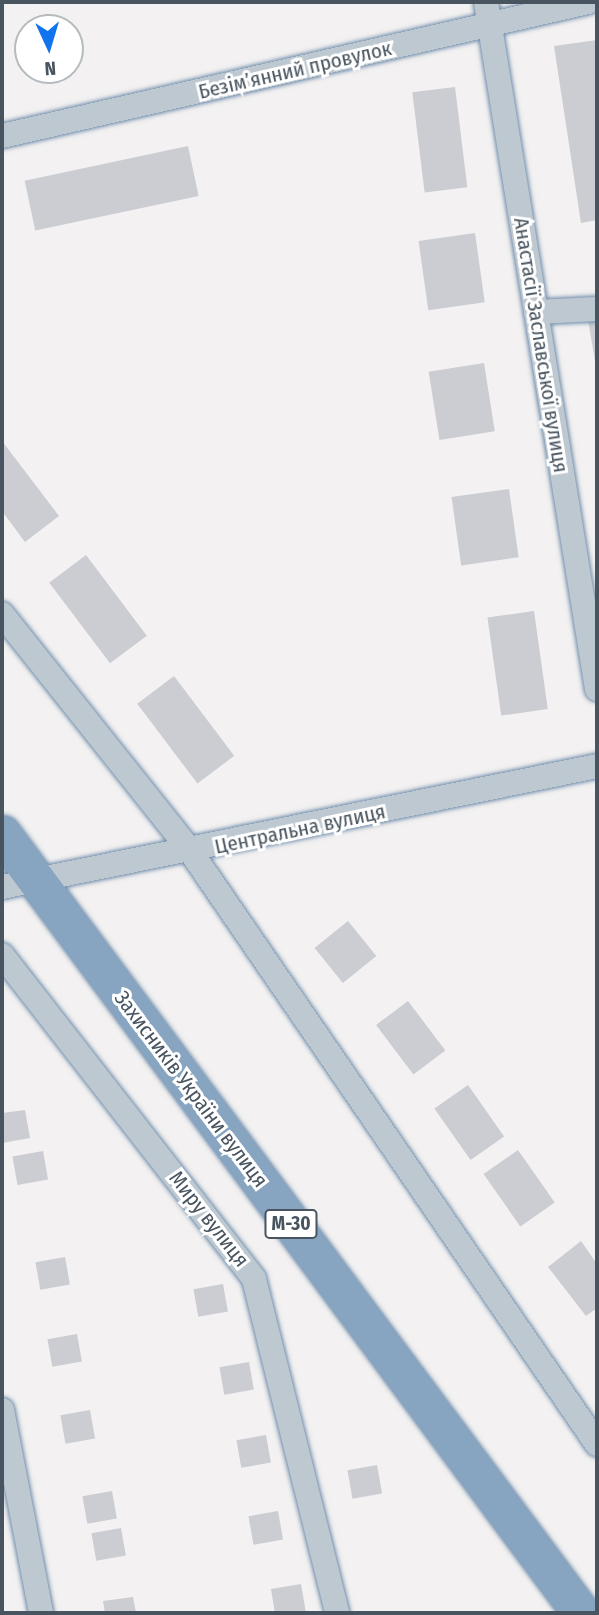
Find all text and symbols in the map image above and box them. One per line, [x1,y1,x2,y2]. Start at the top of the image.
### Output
north arrow [14,14,84,84]
street label: Безімʼянний провулок [196,36,394,104]
text: N [44,57,57,80]
street label: Анастасії Заславської вулиця [508,216,574,474]
street label: Центральна вулиця [212,799,388,859]
street label: Захисників України вулиця [109,986,273,1192]
street label: Миру вулиця [164,1166,254,1272]
road number: М-30 [263,1208,319,1240]

